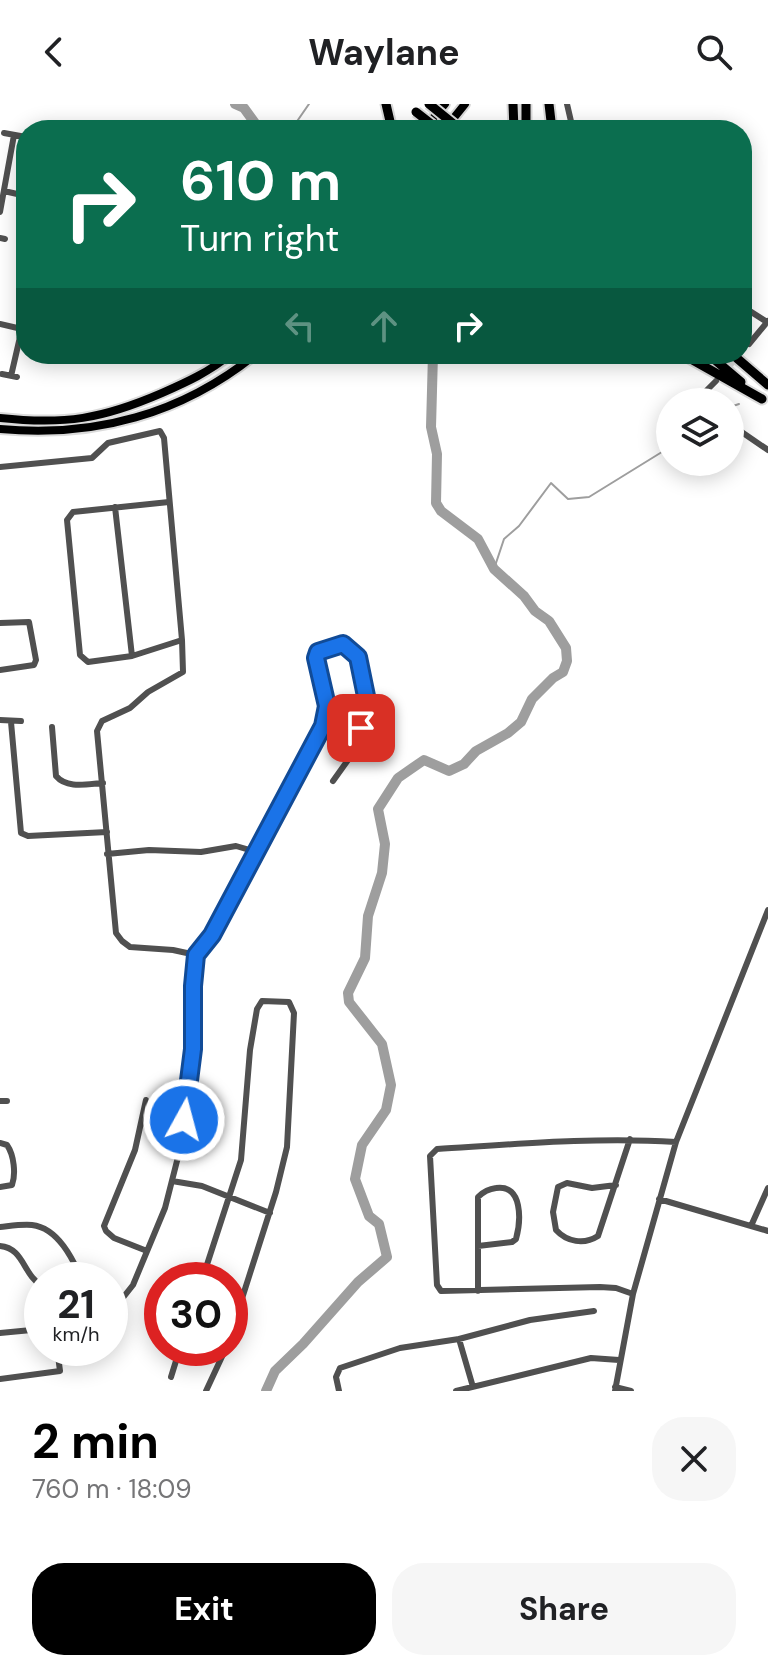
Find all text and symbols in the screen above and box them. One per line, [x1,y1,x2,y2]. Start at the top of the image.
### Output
text: Waylane [308,29,460,76]
icon: back [32,30,76,74]
icon: search [692,30,736,74]
text: 610 m [180,144,341,217]
icon: right [48,152,152,256]
text: Turn right [180,215,339,262]
icon: left [278,304,322,348]
icon: ahead [362,304,406,348]
icon: right [446,304,490,348]
map controls [656,388,744,476]
button: layers [656,388,744,476]
pin [327,694,395,762]
icon: arrive [339,706,383,750]
position arrow [142,1078,226,1162]
speed limit sign: 30 [144,1262,248,1366]
text: 21 [57,1278,95,1330]
text: km/h [52,1321,100,1347]
text: 2 min [32,1410,159,1473]
button: close [652,1417,736,1501]
text: 760 m · 18:09 [32,1472,192,1506]
button: Exit [32,1563,376,1655]
button: Share [392,1563,736,1655]

